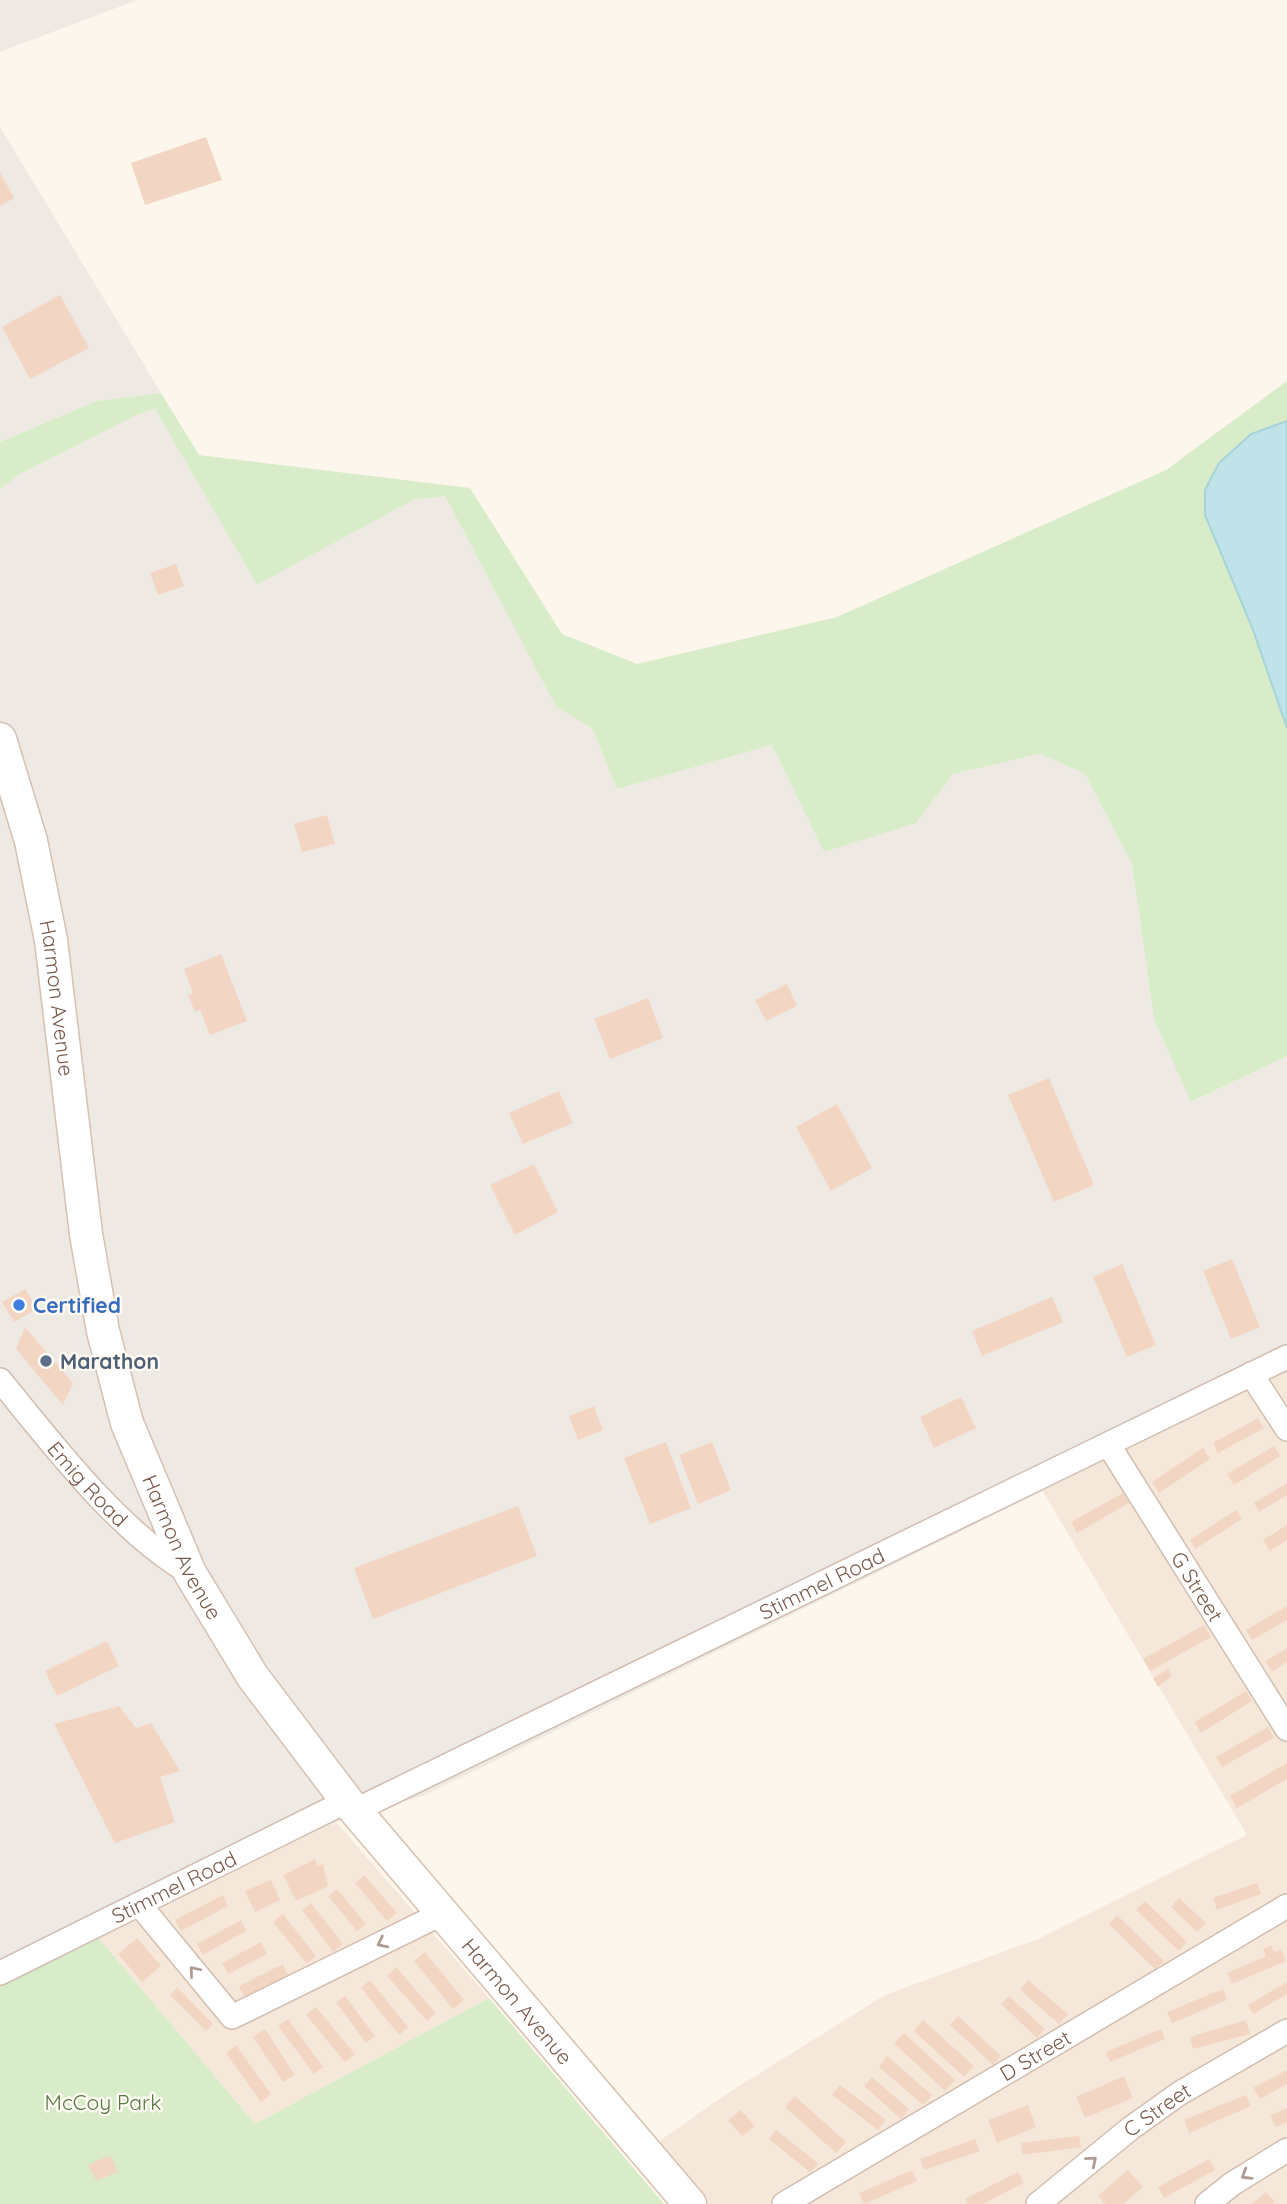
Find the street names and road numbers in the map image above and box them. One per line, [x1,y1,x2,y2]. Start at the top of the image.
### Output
street label: Harmon Avenue [34,917,80,1078]
street label: Emig Road [42,1436,133,1532]
street label: Harmon Avenue [137,1471,228,1624]
street label: Stimmel Road [755,1542,889,1625]
street label: G Street [1166,1546,1229,1626]
street label: Stimmel Road [107,1845,241,1929]
street label: Harmon Avenue [456,1933,578,2070]
street label: D Street [995,2024,1076,2086]
street label: C Street [1118,2077,1195,2142]

